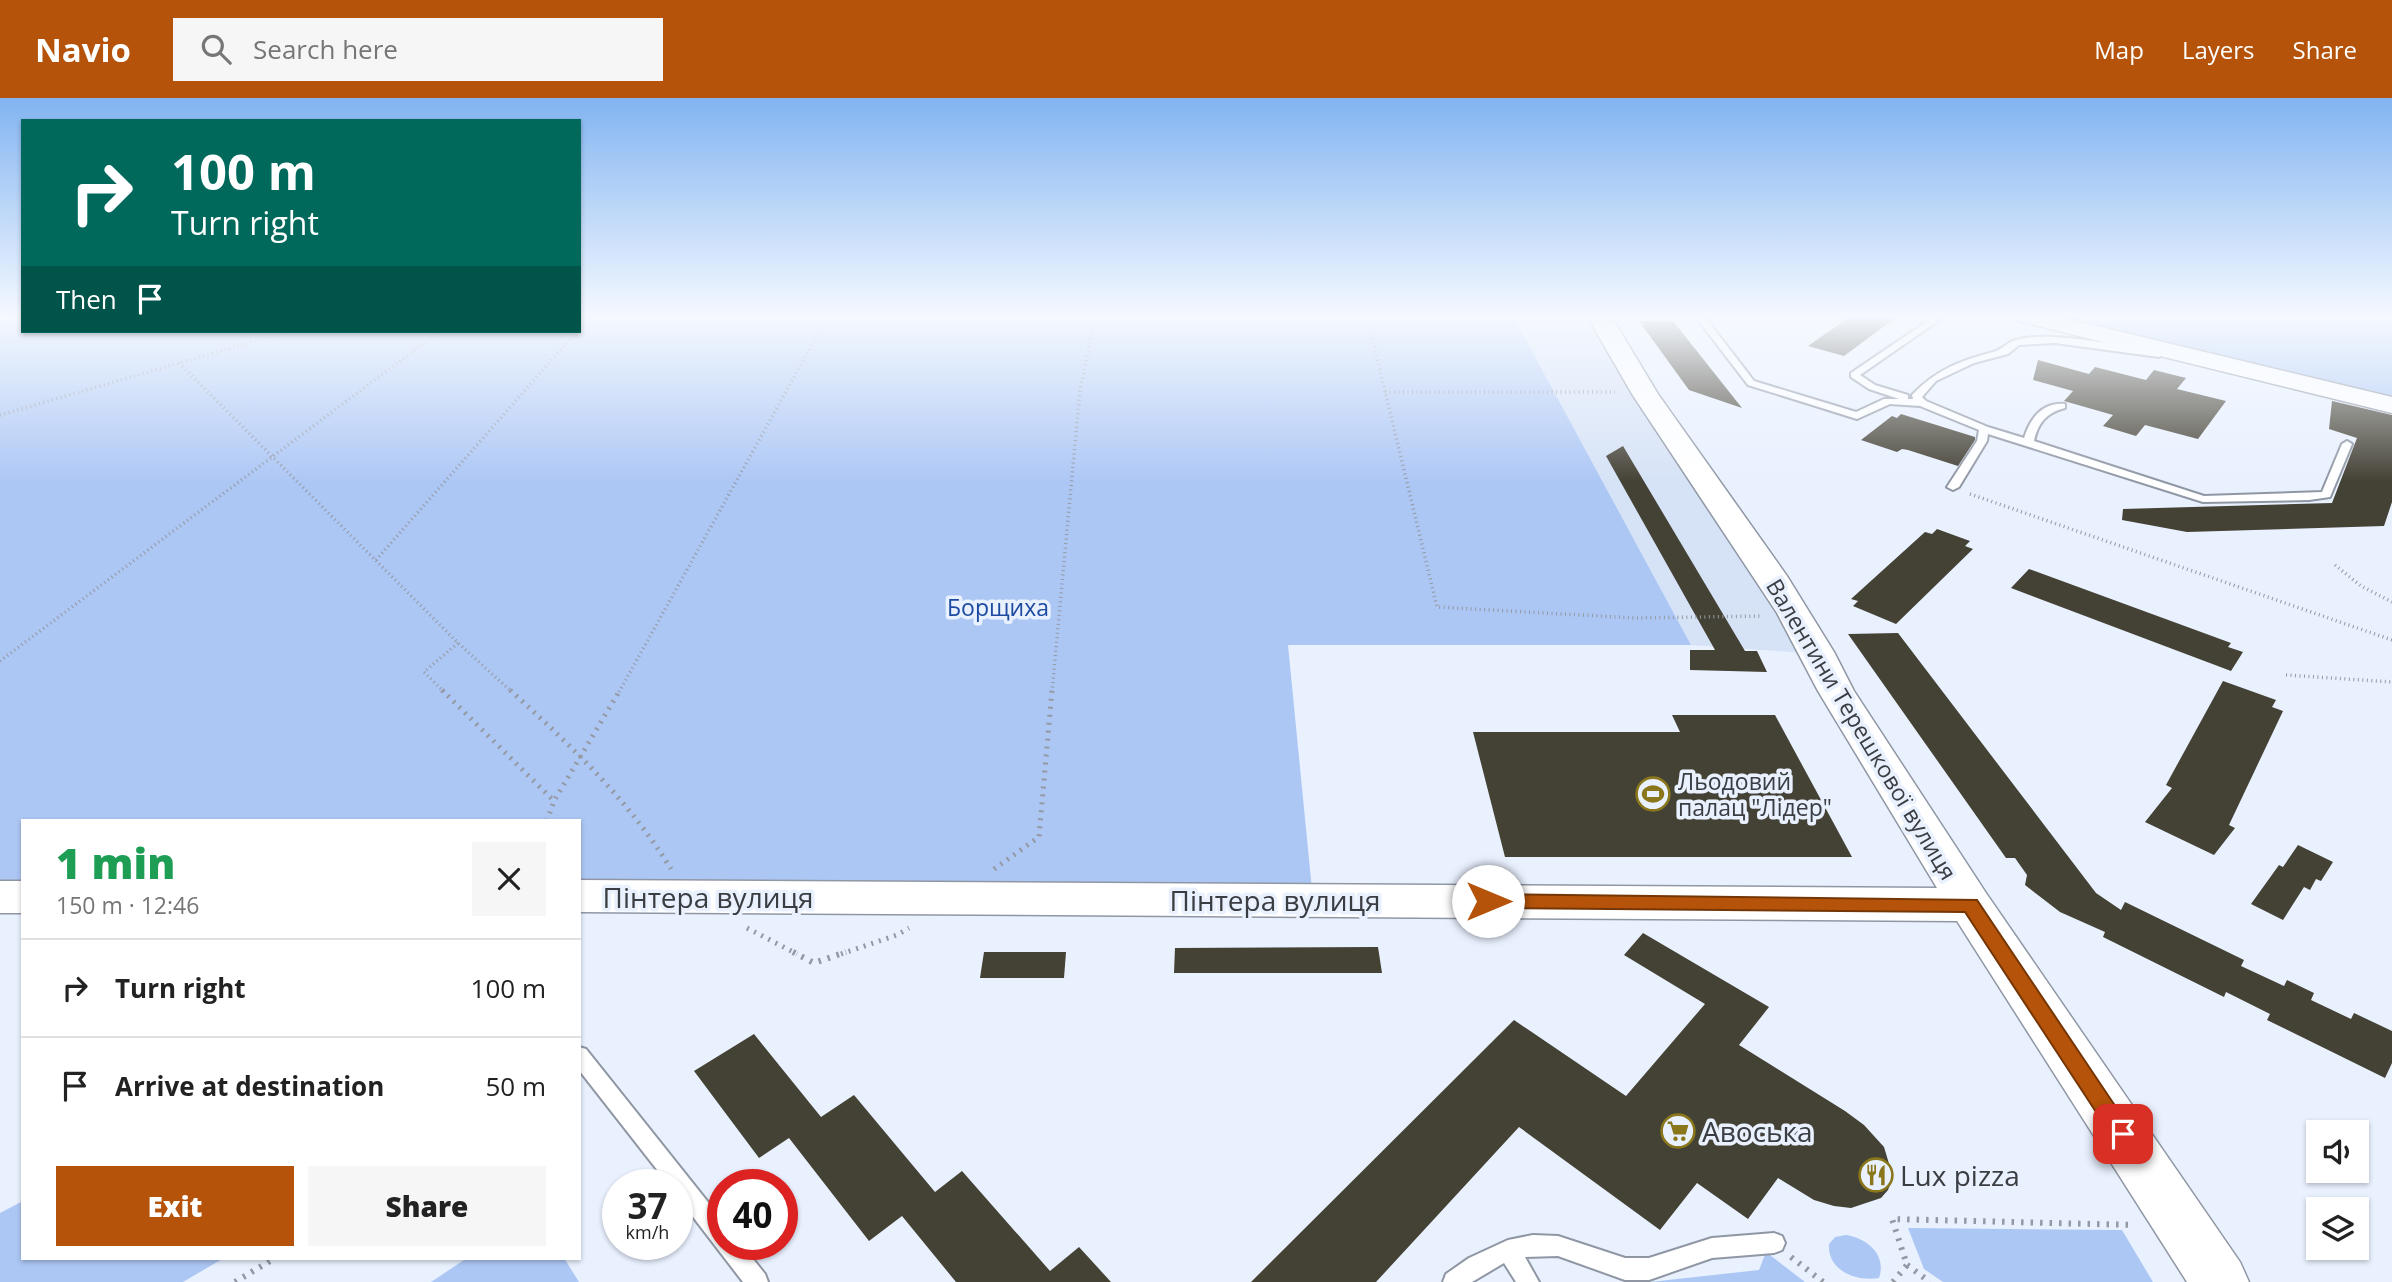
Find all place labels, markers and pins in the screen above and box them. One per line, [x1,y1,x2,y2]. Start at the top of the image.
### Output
place label: Льодовий палац "Лідер" [1678,765,1832,823]
sports icon: Льодовий палац "Лідер" [1634,775,1672,813]
pin [2093,1104,2153,1164]
supermarket icon: Авоська [1659,1112,1697,1150]
place label: Авоська [1702,1112,1813,1150]
restaurant icon: Lux pizza [1857,1156,1895,1194]
place label: Lux pizza [1900,1156,2020,1194]

